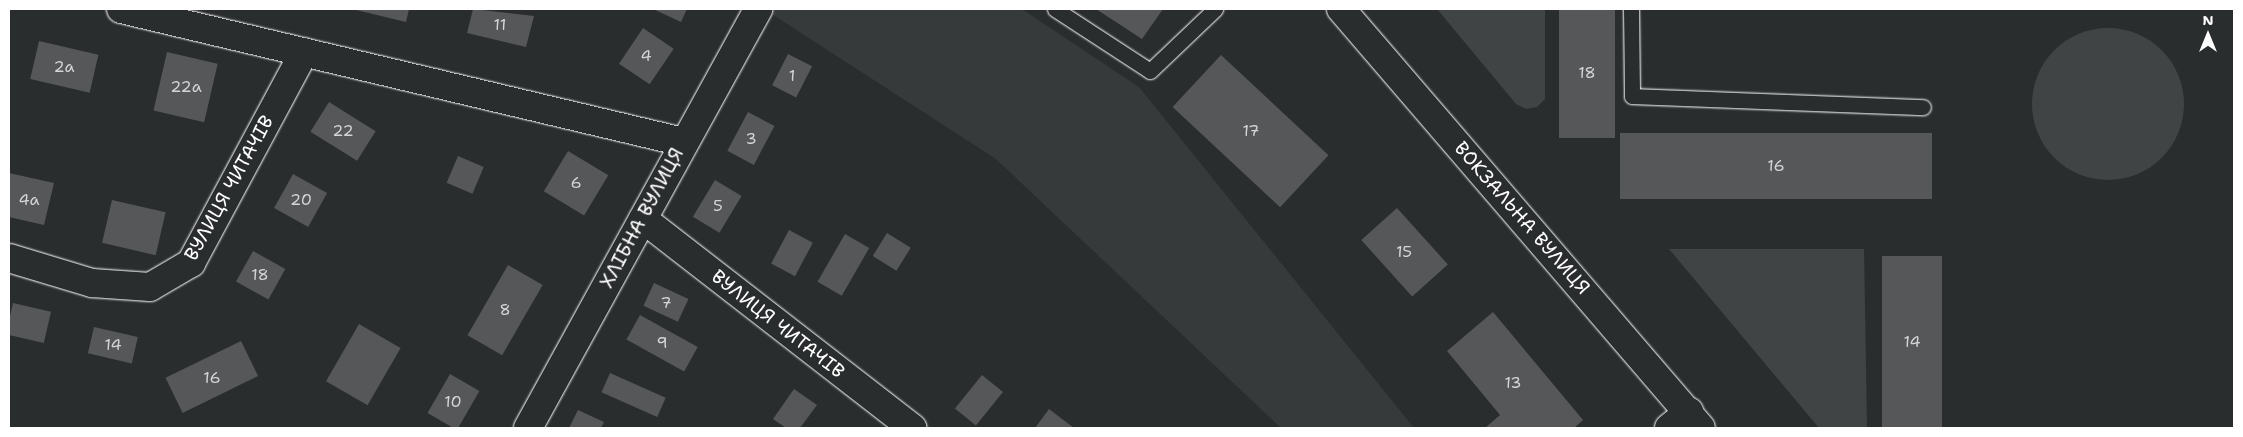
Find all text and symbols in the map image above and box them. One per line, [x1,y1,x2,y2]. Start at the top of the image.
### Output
north arrow [2183,10,2233,60]
text: N [2202,11,2214,29]
house number: 11 [494,15,506,35]
house number: 4 [640,46,652,66]
house number: 2а [53,57,75,77]
house number: 18 [1578,63,1596,83]
house number: 1 [789,66,795,86]
house number: 22а [170,77,202,97]
street label: ВУЛИЦЯ ЧИТАЧІВ [180,111,278,265]
house number: 22 [332,121,354,141]
house number: 17 [1242,121,1260,141]
house number: 3 [745,129,757,149]
street label: ВОКЗАЛЬНА ВУЛИЦЯ [1450,137,1594,299]
street label: ХЛІБНА ВУЛИЦЯ [595,144,689,292]
house number: 16 [1767,156,1785,176]
house number: 6 [570,173,582,193]
house number: 4а [18,190,40,210]
house number: 20 [290,190,312,210]
house number: 5 [713,196,723,216]
house number: 15 [1396,242,1412,262]
house number: 18 [251,265,269,285]
street label: ВУЛИЦЯ ЧИТАЧІВ [707,265,849,383]
house number: 7 [660,293,672,313]
house number: 8 [499,300,511,320]
house number: 14 [1903,332,1921,352]
house number: 9 [656,333,668,353]
house number: 14 [104,335,122,355]
house number: 16 [203,368,221,388]
house number: 13 [1504,373,1522,393]
house number: 10 [444,392,462,412]

